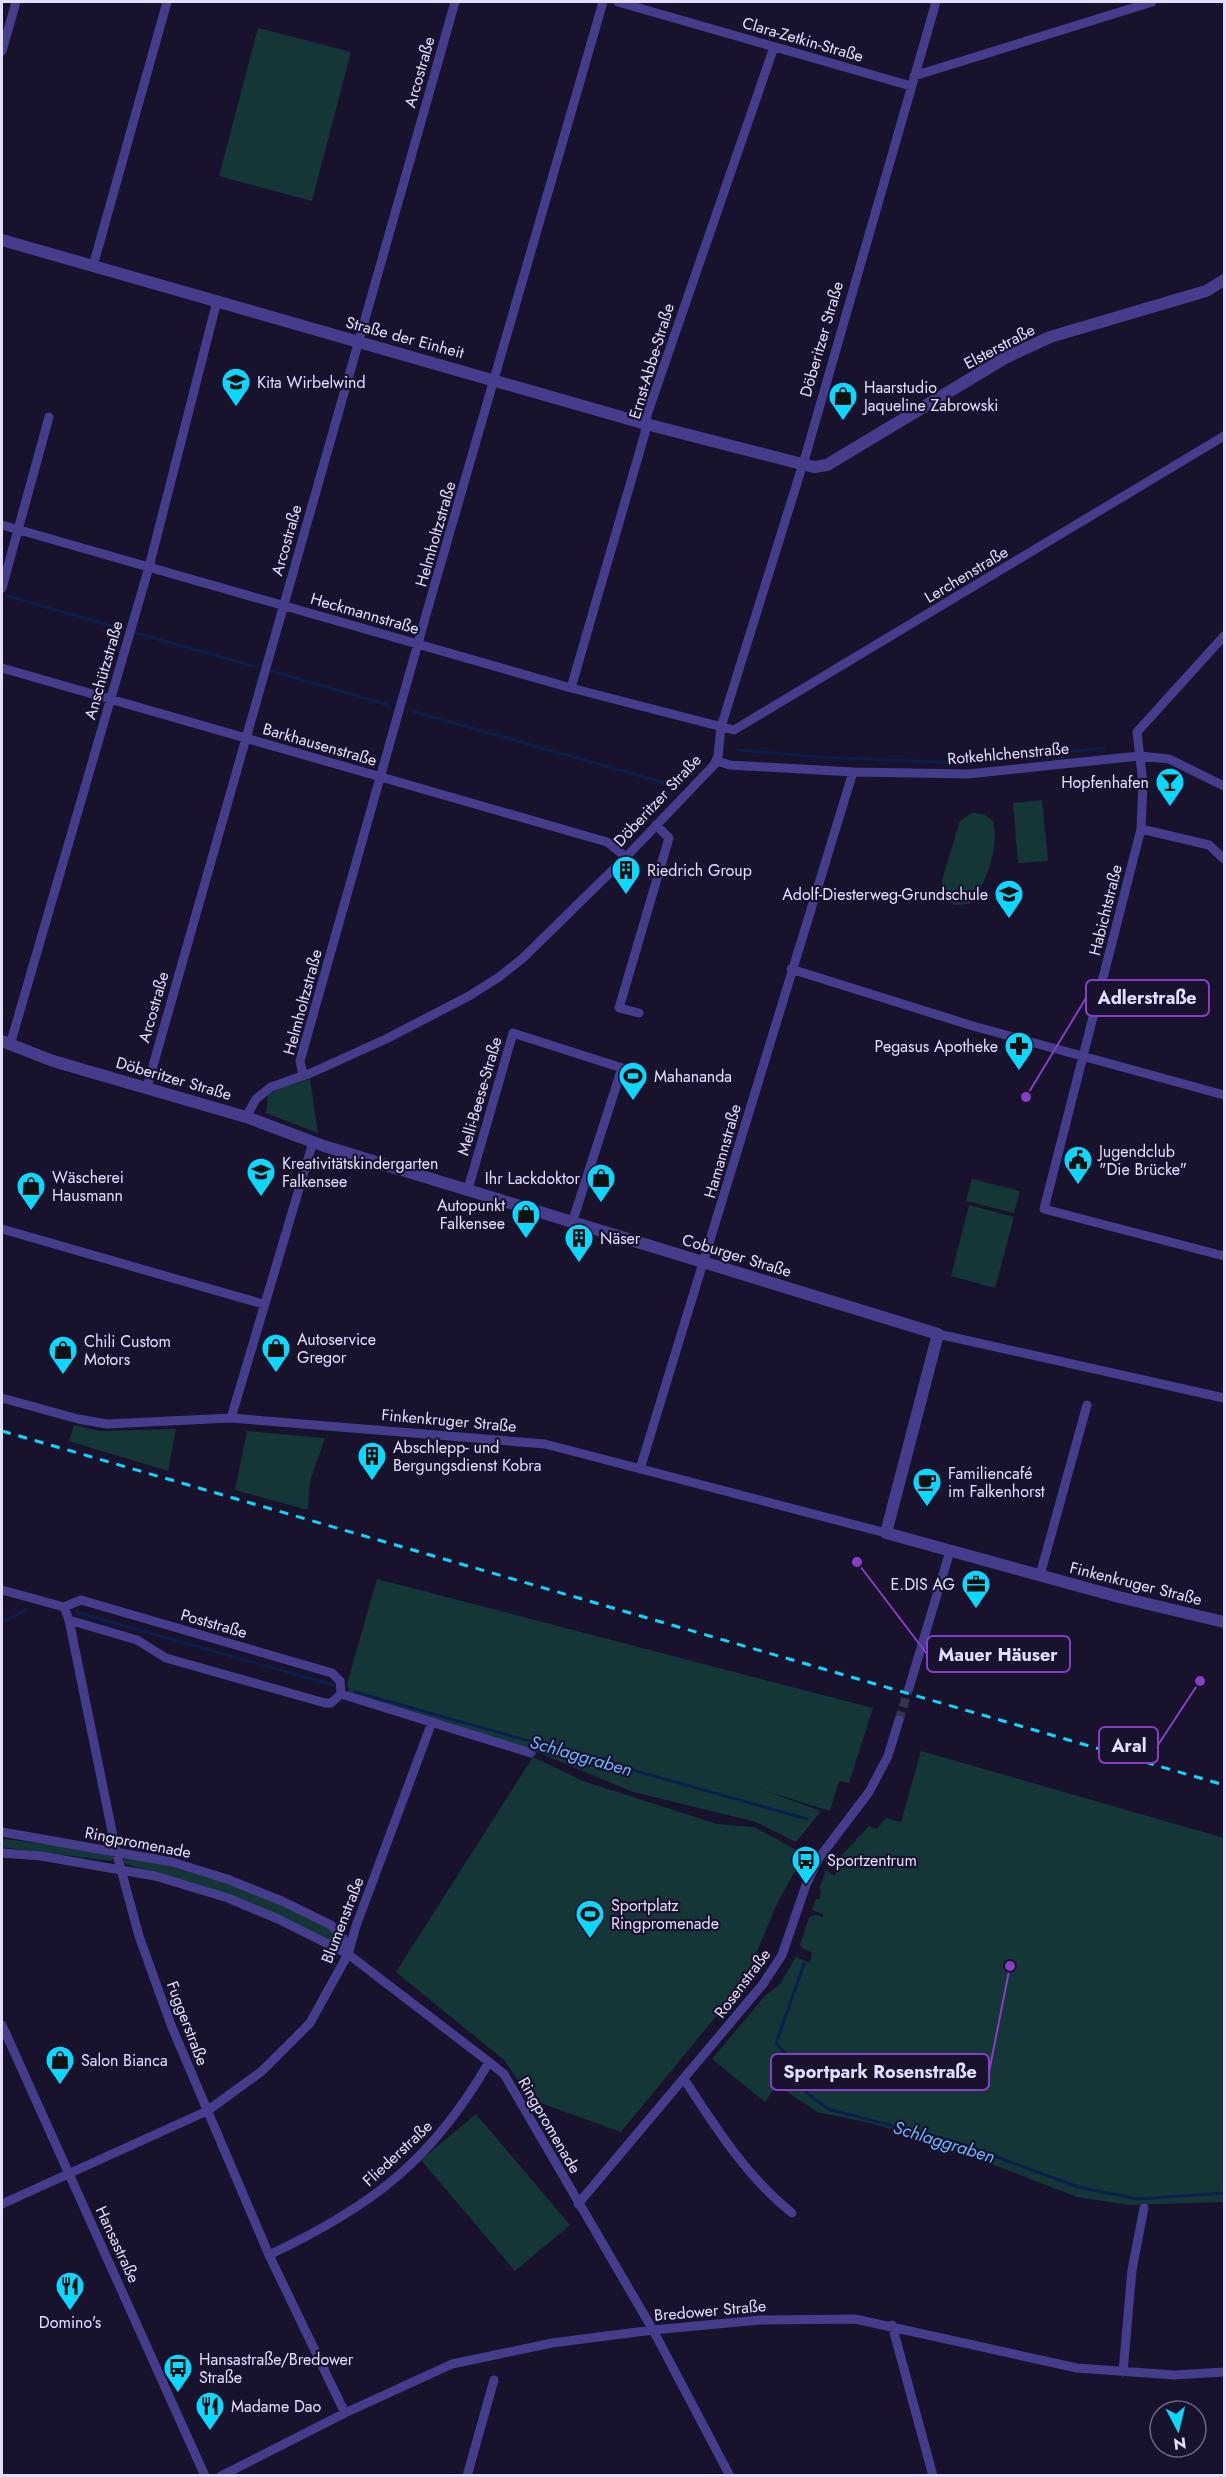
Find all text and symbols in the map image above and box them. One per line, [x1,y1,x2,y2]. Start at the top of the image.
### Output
street label: Clara-Zetkin-Straße [740,11,866,68]
street label: Arcostraße [398,34,441,110]
street label: Döberitzer Straße [794,279,849,400]
street label: Ernst-Abbe-Straße [623,300,680,422]
street label: Straße der Einheit [343,311,467,364]
street label: Elsterstraße [960,318,1039,375]
school or university icon: Kita Wirbelwind [220,366,252,408]
place label: Kita Wirbelwind [257,371,366,394]
place label: Haarstudio Jaqueline Zabrowski [862,376,998,417]
shop icon: Haarstudio Jaqueline Zabrowski [827,380,859,422]
street label: Helmholtzstraße [409,479,462,590]
street label: Arcostraße [265,502,308,578]
street label: Lerchenstraße [920,540,1013,609]
street label: Heckmannstraße [308,587,422,640]
street label: Anschützstraße [78,618,129,722]
street label: Barkhausenstraße [260,717,380,772]
street label: Rotkehlchenstraße [946,737,1070,770]
street label: Döberitzer Straße [608,749,706,852]
bar icon: Hopfenhafen [1154,766,1186,808]
place label: Hopfenhafen [1061,771,1149,794]
building icon: Riedrich Group [610,854,642,896]
place label: Riedrich Group [647,859,752,882]
street label: Habichtstraße [1083,862,1128,958]
school or university icon: Adolf-Diesterweg-Grundschule [993,878,1025,920]
place label: Adolf-Diesterweg-Grundschule [782,883,988,906]
street label: Helmholtzstraße [277,947,328,1058]
street label: Arcostraße [132,969,175,1045]
callout: Adlerstraße [1086,980,1209,1016]
text: Adlerstraße [1096,985,1197,1011]
pharmacy icon: Pegasus Apotheke [1003,1030,1035,1072]
street label: Melli-Beese-Straße [452,1034,507,1158]
place label: Pegasus Apotheke [875,1035,998,1058]
street label: Döberitzer Straße [113,1051,234,1106]
sports icon: Mahananda [617,1060,649,1102]
place label: Mahananda [654,1065,732,1088]
street label: Hamannstraße [698,1101,747,1201]
place label: Jugendclub "Die Brücke" [1097,1140,1187,1181]
public building icon: Jugendclub "Die Brücke" [1062,1144,1094,1186]
place label: Kreativitätskindergarten Falkensee [282,1152,438,1193]
school or university icon: Kreativitätskindergarten Falkensee [245,1156,277,1198]
shop icon: Ihr Lackdoktor [585,1162,617,1204]
place label: Wäscherei Hausmann [52,1166,124,1207]
place label: Ihr Lackdoktor [485,1167,581,1190]
shop icon: Wäscherei Hausmann [15,1170,47,1212]
place label: Autopunkt Falkensee [437,1194,505,1235]
shop icon: Autopunkt Falkensee [510,1198,542,1240]
building icon: Näser [563,1222,595,1264]
place label: Näser [600,1227,641,1250]
street label: Coburger Straße [679,1228,794,1283]
place label: Autoservice Gregor [297,1328,376,1369]
place label: Chili Custom Motors [84,1330,171,1371]
shop icon: Autoservice Gregor [260,1332,292,1374]
shop icon: Chili Custom Motors [47,1334,79,1376]
street label: Finkenkruger Straße [380,1403,518,1438]
place label: Abschlepp- und Bergungsdienst Kobra [393,1436,542,1477]
building icon: Abschlepp- und Bergungsdienst Kobra [356,1440,388,1482]
place label: Familiencafé im Falkenhorst [948,1462,1045,1503]
cafe icon: Familiencafé im Falkenhorst [911,1466,943,1508]
street label: Finkenkruger Straße [1067,1556,1204,1611]
office icon: E.DIS AG [960,1568,992,1610]
place label: E.DIS AG [891,1573,955,1596]
street label: Poststraße [178,1603,250,1644]
callout: Mauer Häuser [927,1636,1070,1672]
text: Mauer Häuser [938,1642,1058,1668]
callout: Aral [1099,1727,1158,1763]
water label: Schlaggraben [527,1729,635,1783]
text: Aral [1110,1733,1147,1759]
street label: Ringpromenade [83,1821,193,1864]
bus stop icon: Sportzentrum [790,1844,822,1886]
place label: Sportzentrum [827,1849,917,1872]
street label: Blumenstraße [315,1874,369,1967]
place label: Sportplatz Ringpromenade [611,1894,719,1935]
sports icon: Sportplatz Ringpromenade [574,1898,606,1940]
street label: Rosenstraße [709,1944,776,2023]
street label: Fuggerstraße [161,1978,214,2069]
shop icon: Salon Bianca [44,2044,76,2086]
place label: Salon Bianca [81,2049,168,2072]
callout: Sportpark Rosenstraße [771,2054,989,2090]
text: Sportpark Rosenstraße [783,2059,977,2085]
street label: Ringpromenade [513,2073,587,2178]
water label: Schlaggraben [890,2114,998,2170]
street label: Fliederstraße [357,2115,437,2192]
street label: Hansastraße [90,2202,145,2286]
restaurant icon: Domino's [54,2270,86,2312]
street label: Bredower Straße [653,2294,767,2327]
place label: Domino's [39,2311,101,2334]
place label: Hansastraße/Bredower Straße [199,2348,354,2389]
bus stop icon: Hansastraße/Bredower Straße [162,2352,194,2394]
restaurant icon: Madame Dao [194,2390,226,2432]
place label: Madame Dao [231,2395,322,2418]
north arrow [1148,2399,1208,2459]
text: N [1172,2431,1187,2456]

